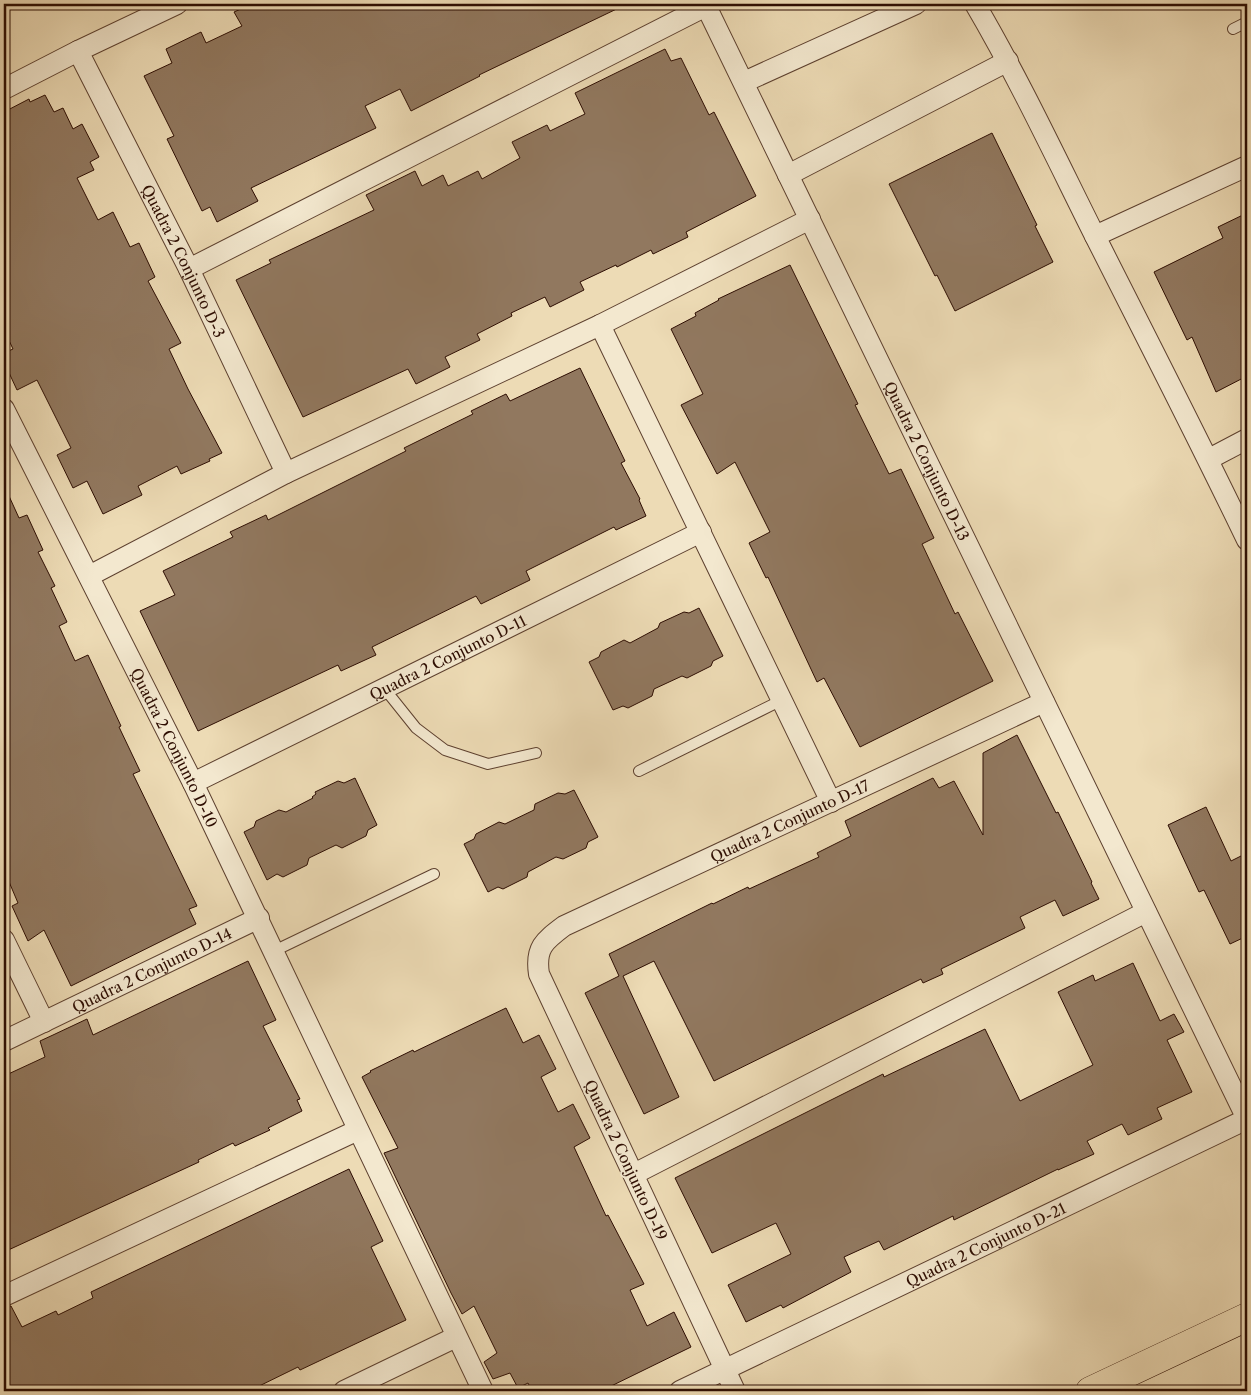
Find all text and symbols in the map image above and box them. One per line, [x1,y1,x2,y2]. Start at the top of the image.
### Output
street label: Quadra 2 Conjunto D-3 [138,181,230,340]
street label: Quadra 2 Conjunto D-13 [880,378,974,543]
street label: Quadra 2 Conjunto D-11 [366,610,530,704]
street label: Quadra 2 Conjunto D-10 [127,665,222,830]
street label: Quadra 2 Conjunto D-17 [707,775,873,866]
street label: Quadra 2 Conjunto D-14 [69,923,235,1016]
street label: Quadra 2 Conjunto D-19 [580,1077,672,1243]
street label: Quadra 2 Conjunto D-21 [903,1198,1069,1291]

